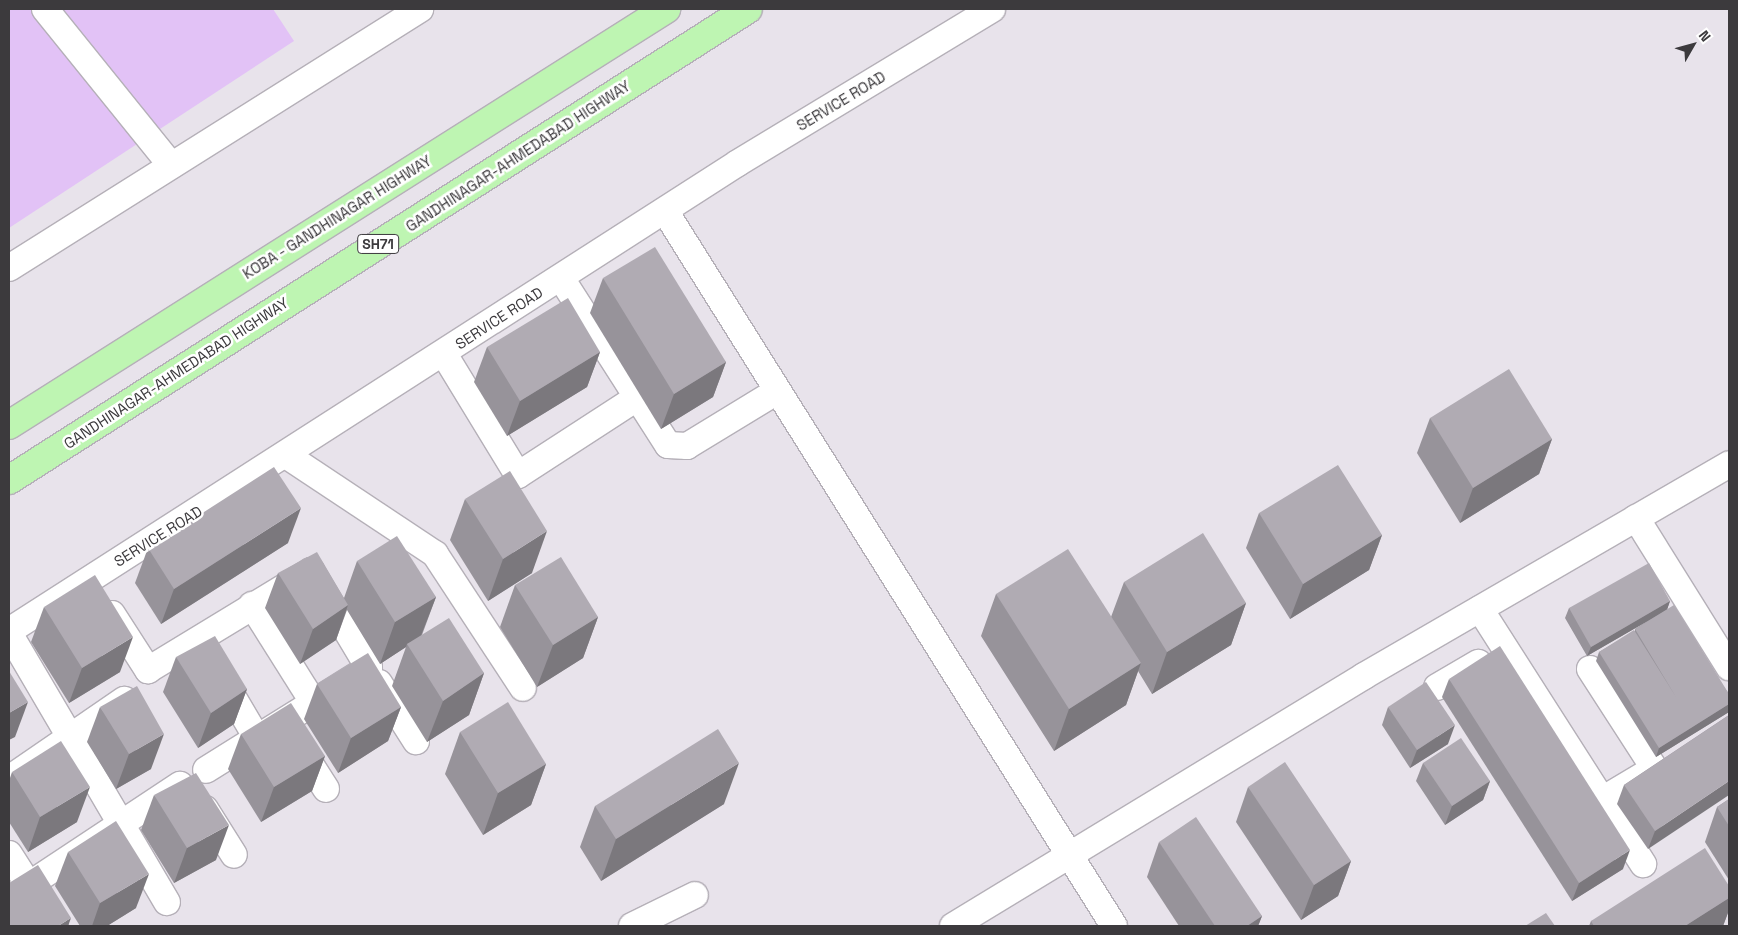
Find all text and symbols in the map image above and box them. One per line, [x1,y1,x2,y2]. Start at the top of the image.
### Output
north arrow [1668,20,1718,70]
text: N [1695,27,1715,45]
street label: SERVICE ROAD [793,67,889,135]
street label: GANDHINAGAR-AHMEDABAD HIGHWAY [402,77,634,235]
street label: KOBA - GANDHINAGAR HIGHWAY [239,151,435,283]
road number: SH71 [357,232,399,255]
street label: SERVICE ROAD [452,283,546,353]
street label: GANDHINAGAR-AHMEDABAD HIGHWAY [60,294,292,452]
street label: SERVICE ROAD [111,502,205,570]

